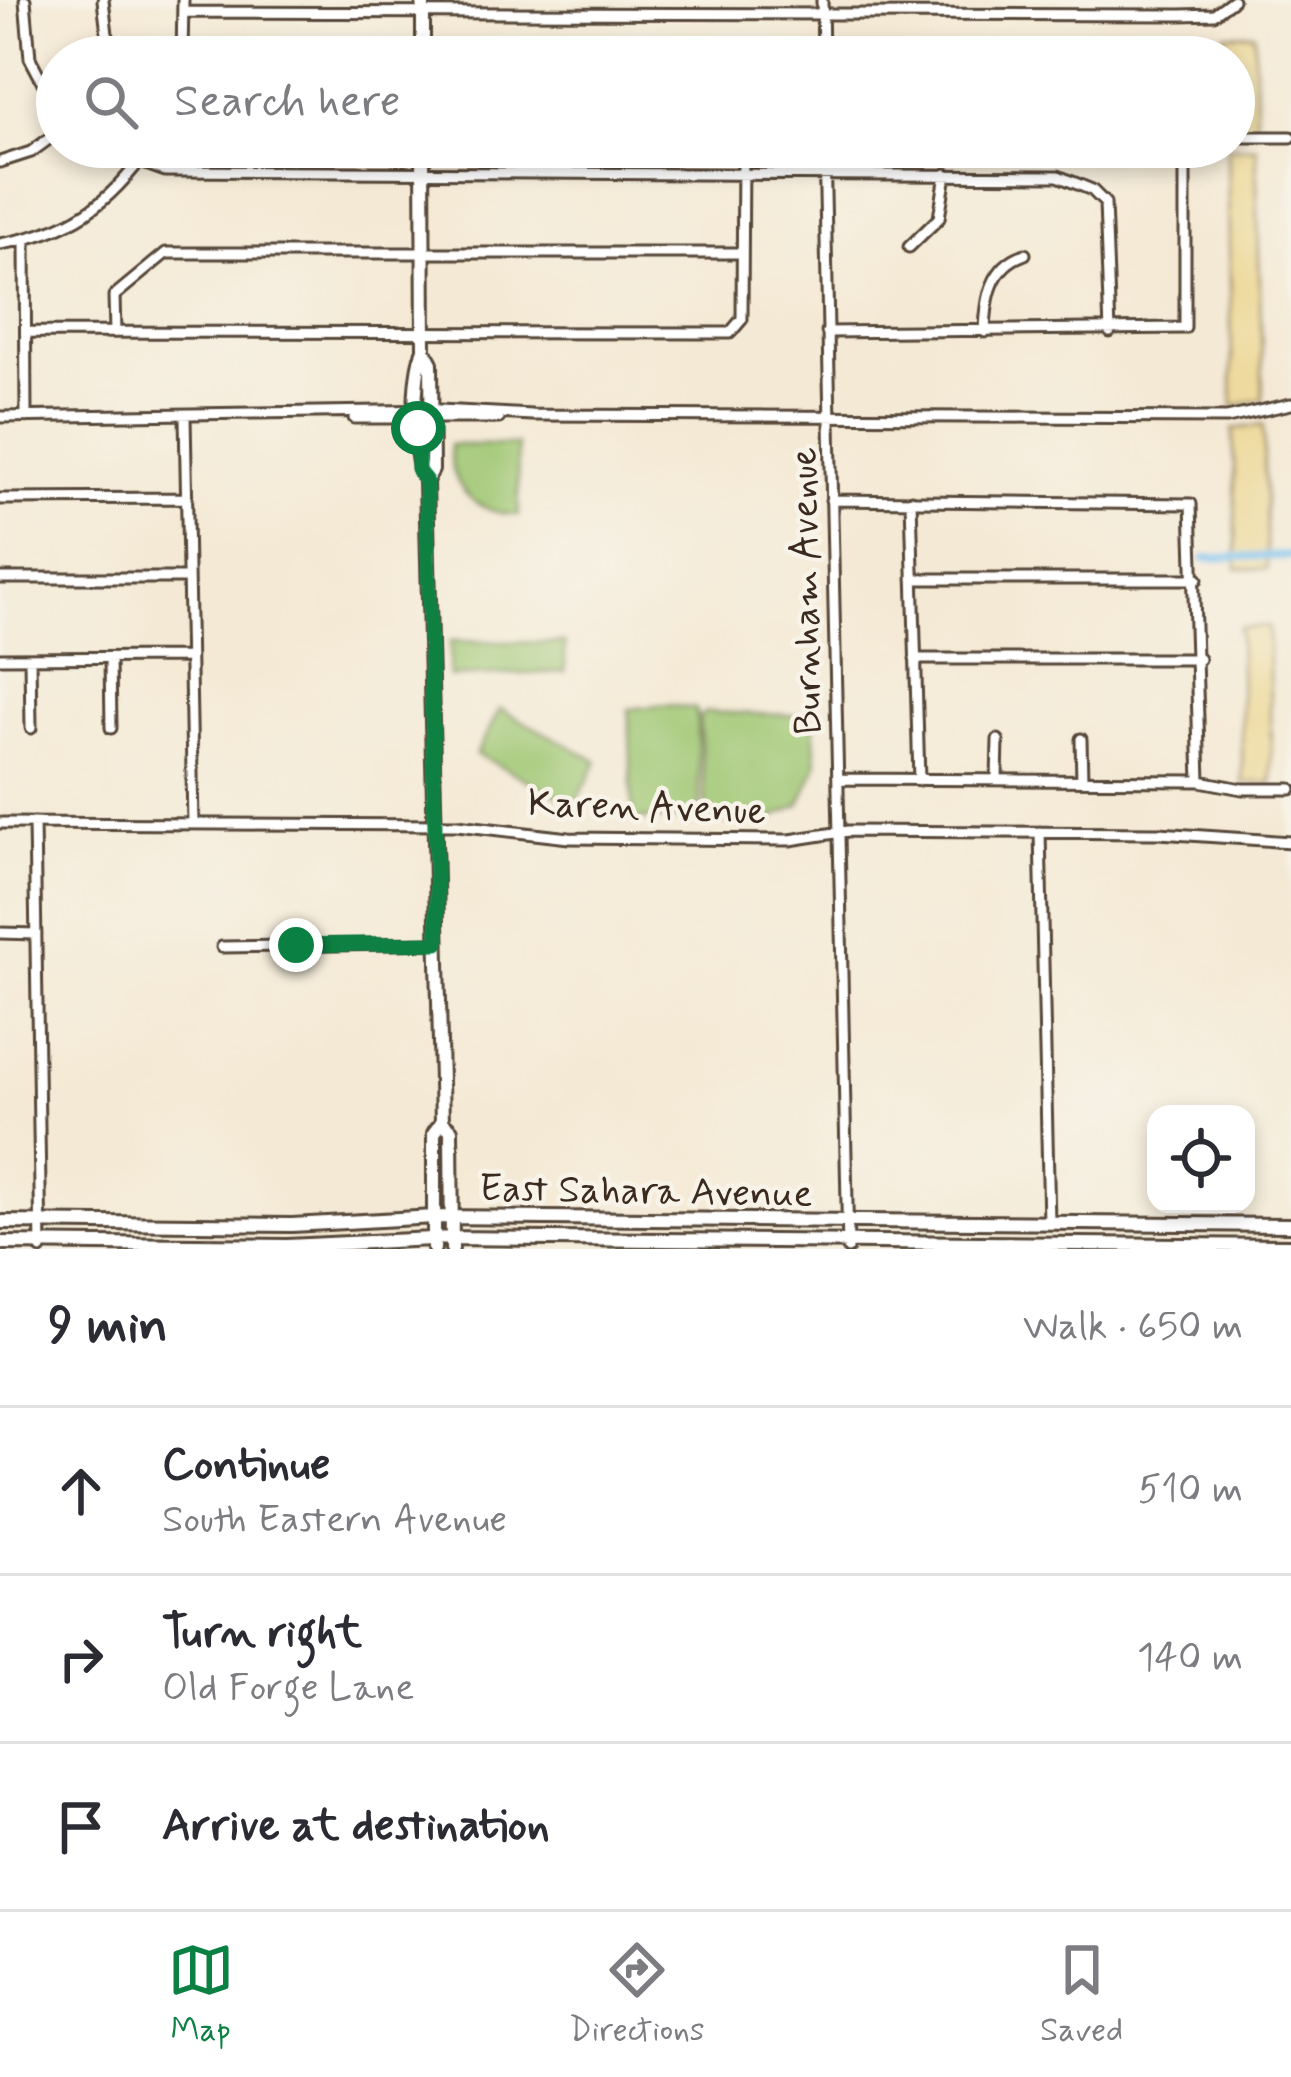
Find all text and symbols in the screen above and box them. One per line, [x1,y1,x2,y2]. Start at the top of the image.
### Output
search box [36,36,1255,168]
icon: search [78,69,144,135]
text: Search here [174,73,401,132]
route start [391,401,445,455]
street label: Burnham Avenue [779,447,836,735]
street label: Karen Avenue [527,779,767,838]
route end [269,918,323,972]
map controls [1147,1105,1255,1213]
button: locate [1147,1105,1255,1213]
street label: East Sahara Avenue [479,1164,813,1221]
text: 9 min [48,1294,168,1360]
text: Walk · 650 m [1023,1302,1243,1353]
text: Continue [162,1436,330,1495]
icon: ahead [48,1458,114,1524]
text: 510 m [1138,1465,1243,1516]
text: South Eastern Avenue [162,1495,507,1546]
text: Turn right [162,1604,362,1663]
icon: right [48,1626,114,1692]
text: 140 m [1137,1633,1243,1684]
text: Old Forge Lane [162,1663,414,1714]
icon: arrive [48,1794,114,1860]
text: Arrive at destination [162,1797,550,1856]
tab: Map [168,1937,234,2053]
tab: Directions [569,1937,705,2053]
tab: Saved [1040,1937,1123,2053]

